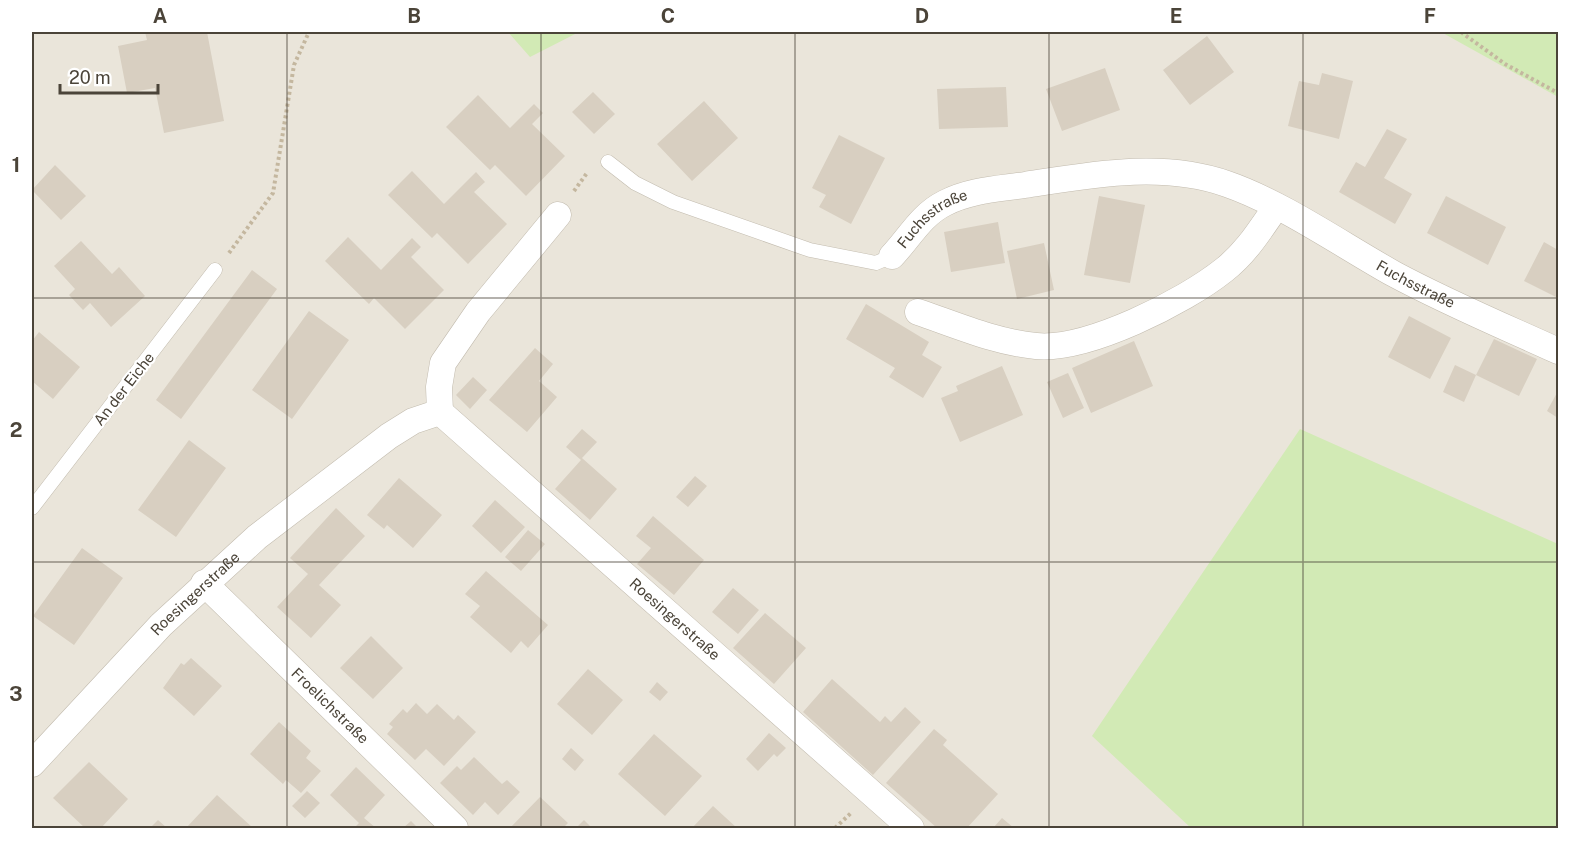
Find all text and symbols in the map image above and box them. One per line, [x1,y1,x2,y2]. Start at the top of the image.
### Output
text: A [153,4,167,28]
text: B [407,4,421,28]
text: C [661,4,675,28]
text: D [915,4,929,28]
text: E [1170,4,1182,28]
text: F [1424,4,1436,28]
scale bar [60,57,158,95]
text: 20 m [69,67,111,88]
text: 1 [12,153,20,177]
street label: Fuchsstraße [894,186,969,251]
street label: Fuchsstraße [1373,257,1458,311]
street label: An der Eiche [90,349,157,428]
text: 2 [10,418,22,442]
street label: Roesingerstraße [147,548,243,639]
street label: Roesingerstraße [626,575,724,663]
street label: Froelichstraße [288,664,372,747]
text: 3 [9,682,23,706]

